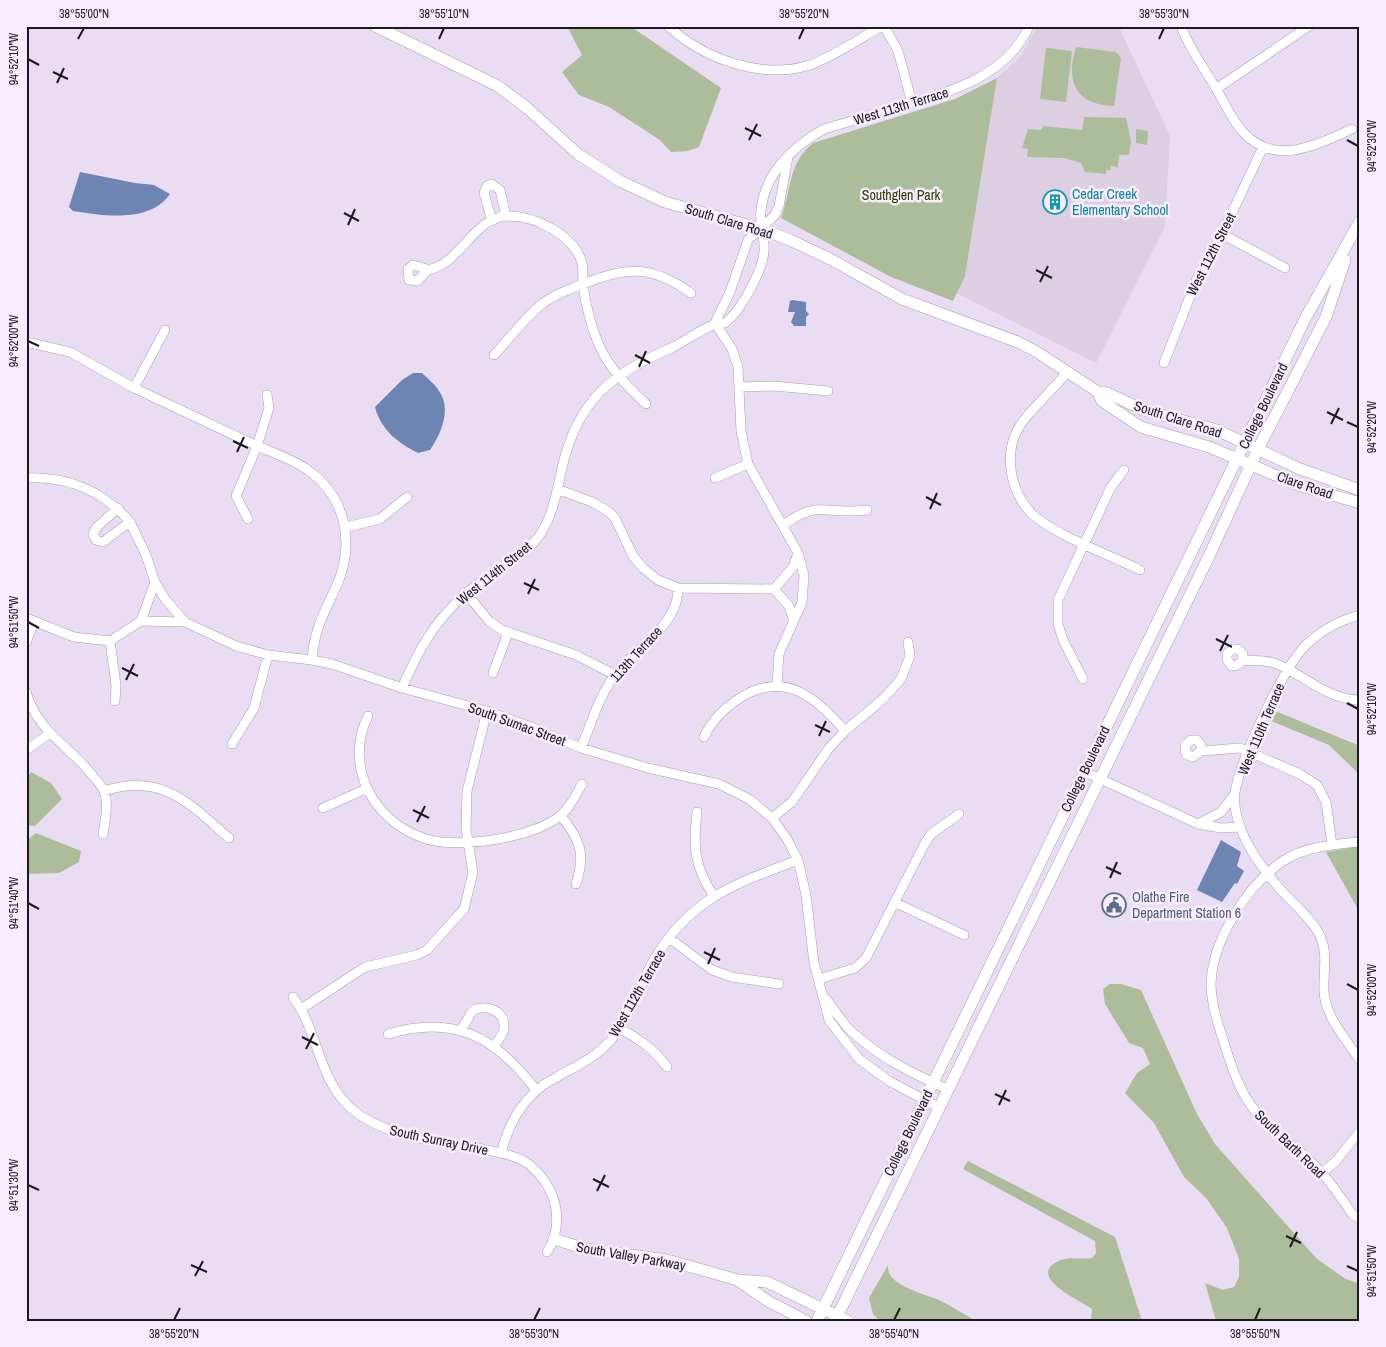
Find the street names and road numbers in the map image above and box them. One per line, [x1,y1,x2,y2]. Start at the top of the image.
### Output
street label: West 113th Terrace [851,83,951,129]
street label: South Clare Road [683,199,775,243]
street label: West 112th Street [1182,209,1240,299]
street label: College Boulevard [1234,360,1292,452]
street label: South Clare Road [1132,396,1224,442]
street label: Clare Road [1275,467,1335,503]
street label: West 114th Street [453,537,535,609]
street label: 113th Terrace [606,622,666,686]
street label: West 110th Terrace [1234,680,1288,778]
street label: South Sumac Street [466,698,568,750]
street label: College Boulevard [1056,723,1114,815]
street label: West 112th Terrace [605,946,669,1040]
street label: College Boulevard [879,1087,937,1179]
street label: South Barth Road [1251,1106,1329,1182]
street label: South Sunray Drive [388,1121,490,1159]
street label: South Valley Parkway [575,1238,687,1275]

